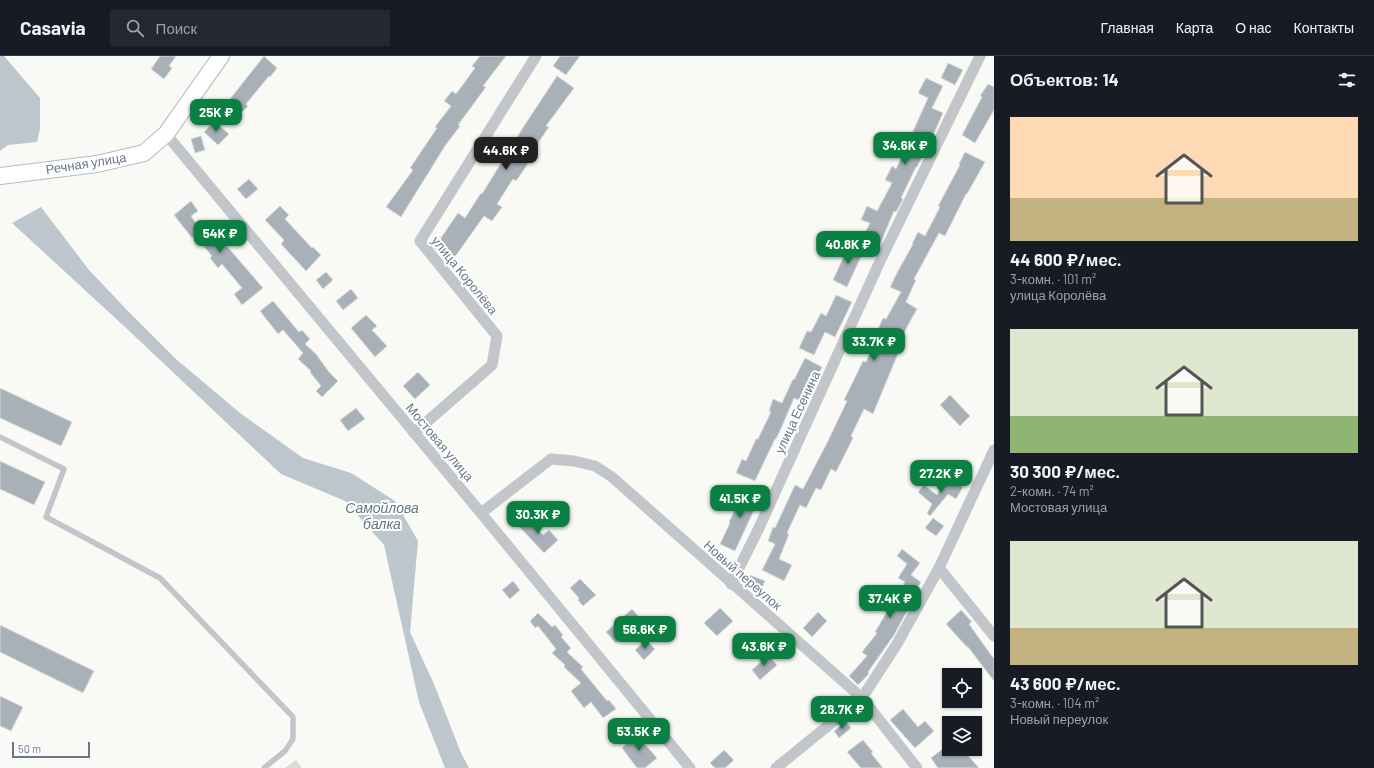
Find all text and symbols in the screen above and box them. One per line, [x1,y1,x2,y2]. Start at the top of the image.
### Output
search box [110,10,390,46]
text: Casavia [20,16,86,39]
icon: search [124,17,146,39]
text: Поиск [156,19,197,37]
text: Главная [1101,19,1154,36]
text: Карта [1176,19,1213,36]
text: О нас [1235,19,1272,36]
text: Контакты [1294,19,1354,36]
text: Объектов: 14 [1010,69,1119,89]
icon: filters [1336,69,1358,91]
pin: 25K ₽ [188,99,244,133]
text: 25K ₽ [199,104,233,120]
pin: 34.6K ₽ [868,132,942,166]
pin: 44.6K ₽ [469,137,543,171]
text: 34.6K ₽ [882,137,928,153]
text: 44.6K ₽ [483,142,529,158]
icon: home [1148,143,1220,215]
street label: Речная улица [45,149,128,177]
pin: 54K ₽ [192,220,248,254]
text: 54K ₽ [203,225,237,241]
pin: 40.8K ₽ [811,231,885,265]
street label: улица Королёва [429,233,502,318]
text: 40.8K ₽ [825,236,871,252]
text: 44 600 ₽/мес. [1010,249,1122,269]
text: 3-комн. · 101 m² [1010,271,1096,287]
text: улица Королёва [1010,287,1106,303]
pin: 33.7K ₽ [837,328,911,362]
text: 33.7K ₽ [852,333,896,349]
icon: home [1148,355,1220,427]
street label: улица Есенина [771,367,823,456]
street label: Мостовая улица [403,400,478,485]
pin: 27.2K ₽ [904,460,978,494]
text: 30 300 ₽/мес. [1010,461,1120,481]
text: 27.2K ₽ [919,465,963,481]
text: 2-комн. · 74 m² [1010,483,1094,499]
pin: 41.5K ₽ [703,485,777,519]
text: 41.5K ₽ [719,490,761,506]
water label: Самойлова балка [345,499,419,532]
text: Мостовая улица [1010,499,1107,515]
pin: 30.3K ₽ [501,501,575,535]
text: 30.3K ₽ [516,506,560,522]
street label: Новый переулок [701,537,786,613]
icon: home [1148,567,1220,639]
pin: 37.4K ₽ [853,585,927,619]
text: 37.4K ₽ [868,590,912,606]
pin: 56.6K ₽ [608,616,682,650]
text: 56.6K ₽ [623,621,667,637]
pin: 43.6K ₽ [727,633,801,667]
text: 43.6K ₽ [741,638,787,654]
map controls [942,668,982,756]
button: locate [942,668,982,708]
text: 43 600 ₽/мес. [1010,673,1121,693]
text: 3-комн. · 104 m² [1010,695,1099,711]
pin: 28.7K ₽ [805,696,879,730]
text: 28.7K ₽ [820,701,864,717]
text: Новый переулок [1010,711,1108,727]
button: layers [942,716,982,756]
pin: 53.5K ₽ [602,718,676,752]
text: 53.5K ₽ [617,723,661,739]
scale bar [12,740,90,759]
text: 50 m [18,742,41,755]

